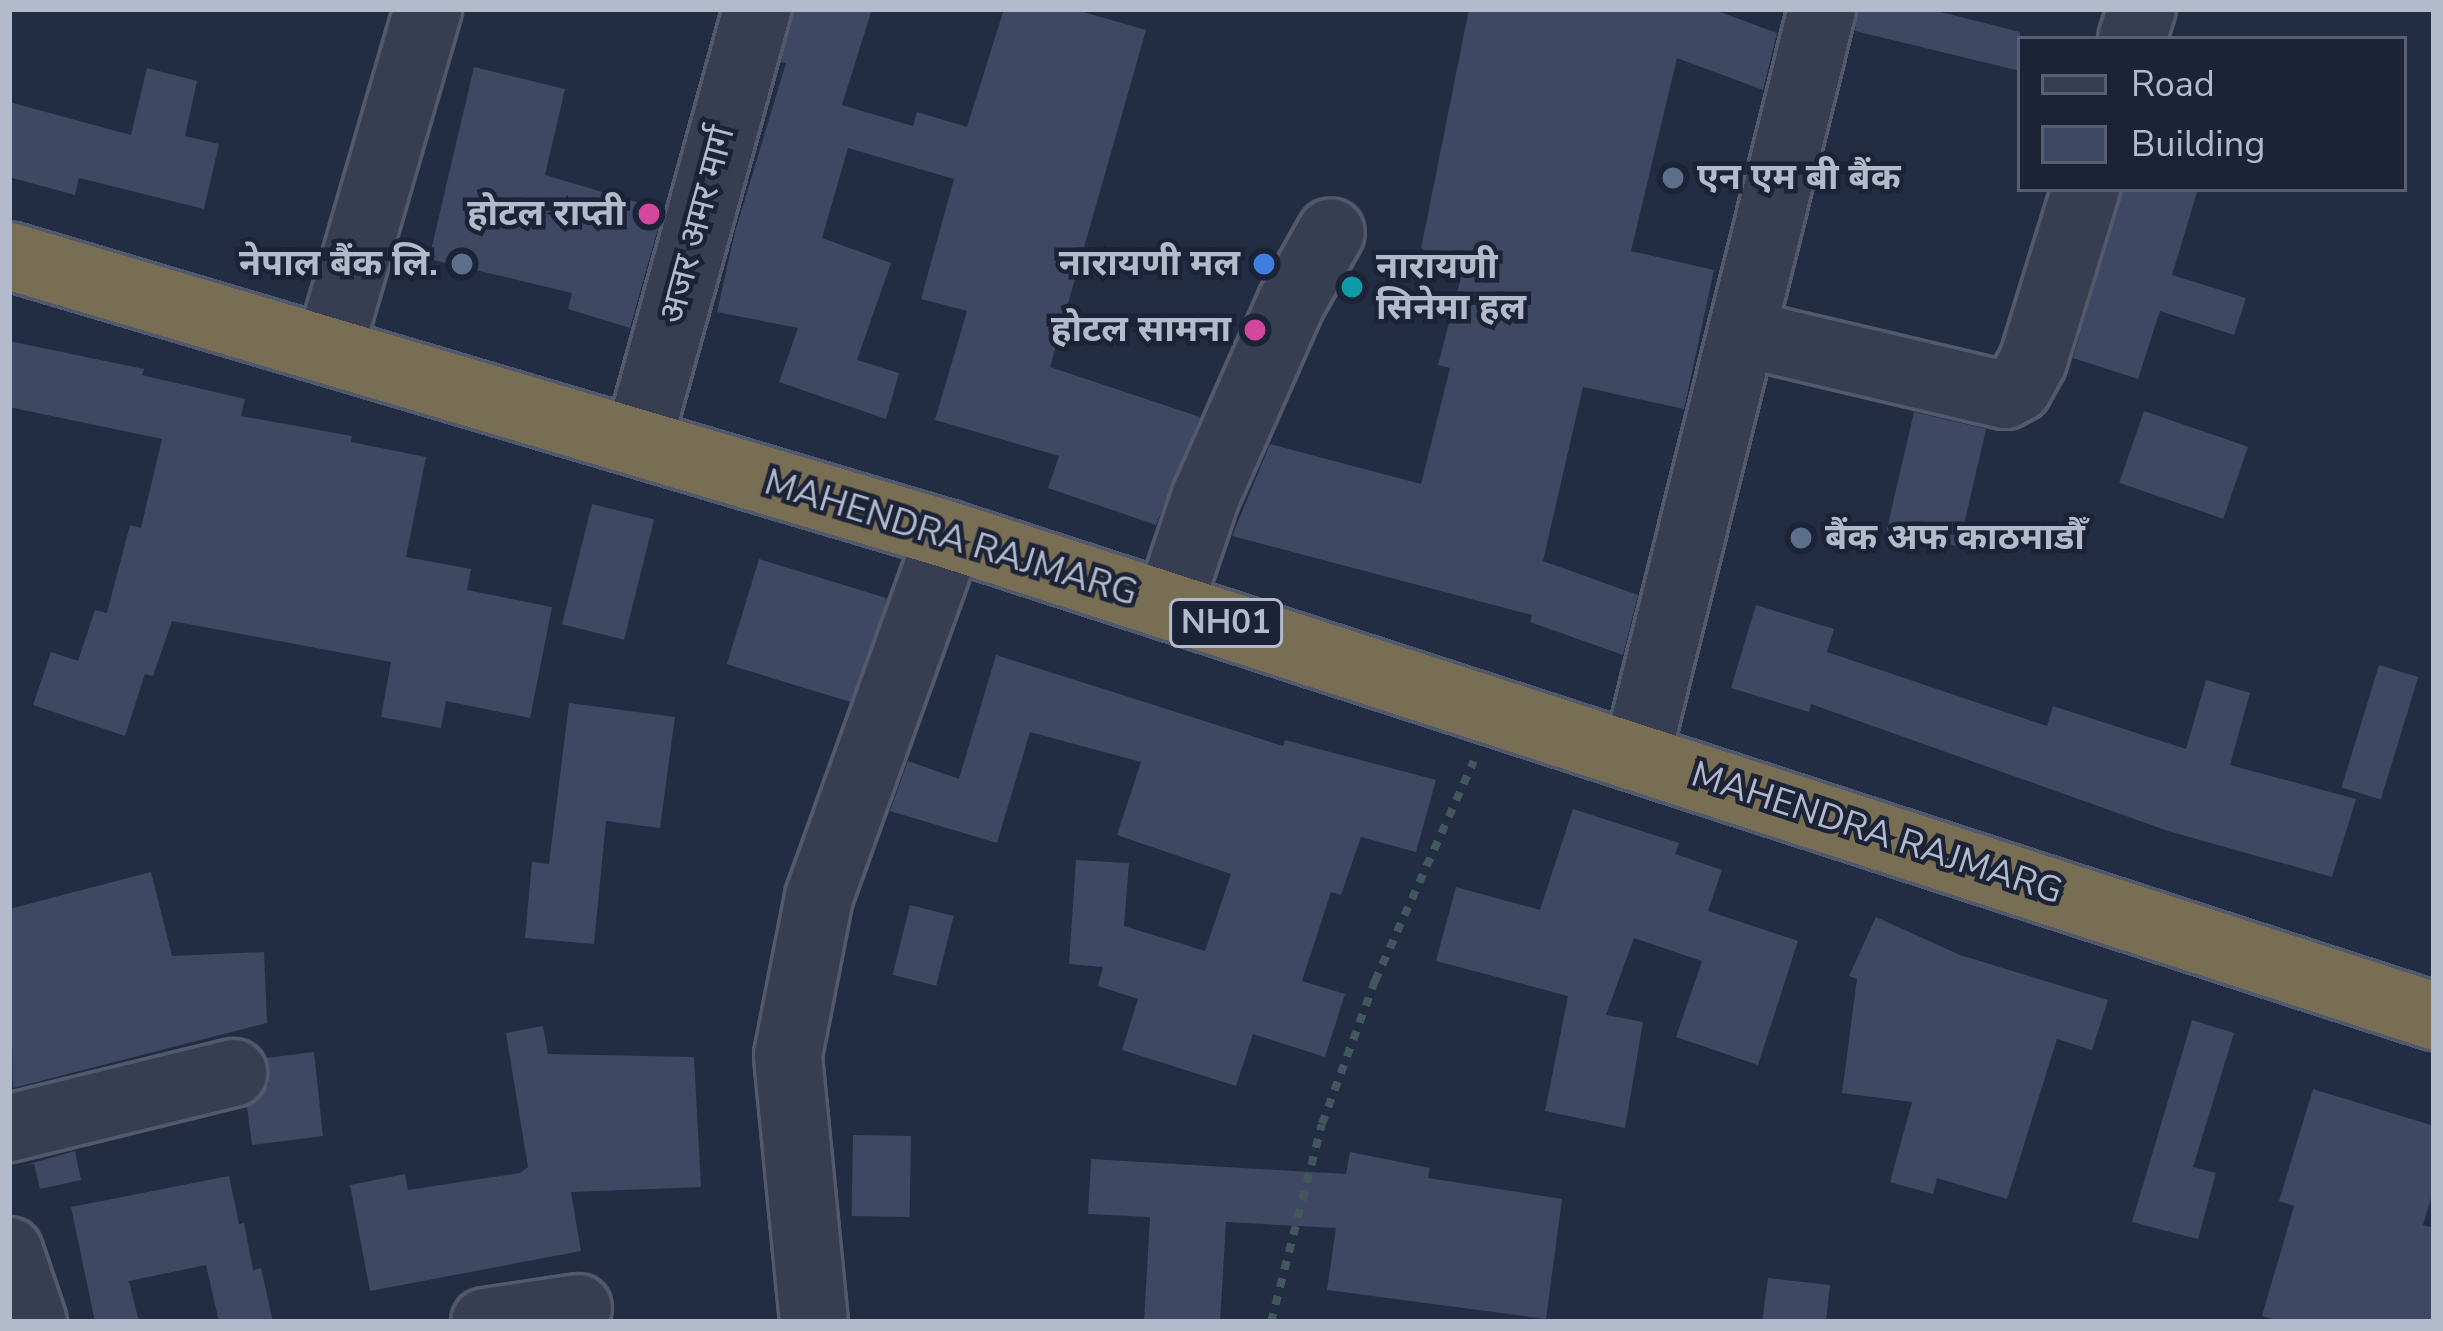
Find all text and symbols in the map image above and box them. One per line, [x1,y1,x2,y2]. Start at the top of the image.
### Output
legend [2017,36,2407,192]
text: Road [2131,60,2215,109]
text: Building [2131,120,2265,169]
street label: अजर अमर मार्ग [650,122,744,328]
place label: एन एम बी बैंक [1697,156,1901,200]
marker: एन एम बी बैंक [1660,165,1686,191]
place label: होटल राप्ती [467,192,625,236]
marker: होटल राप्ती [636,201,662,227]
place label: नेपाल बैंक लि. [239,242,438,286]
place label: नारायणी मल [1059,242,1240,286]
place label: नारायणी सिनेमा हल [1376,244,1526,329]
marker: नेपाल बैंक लि. [449,251,475,277]
marker: नारायणी मल [1251,251,1277,277]
marker: नारायणी सिनेमा हल [1339,274,1365,300]
place label: होटल सामना [1051,308,1231,352]
marker: होटल सामना [1242,317,1268,343]
street label: MAHENDRA RAJMARG [759,461,1143,615]
place label: बैंक अफ काठमाडौँ [1825,516,2085,560]
marker: बैंक अफ काठमाडौँ [1788,525,1814,551]
road number: NH01 [1169,596,1283,650]
street label: MAHENDRA RAJMARG [1686,753,2068,913]

